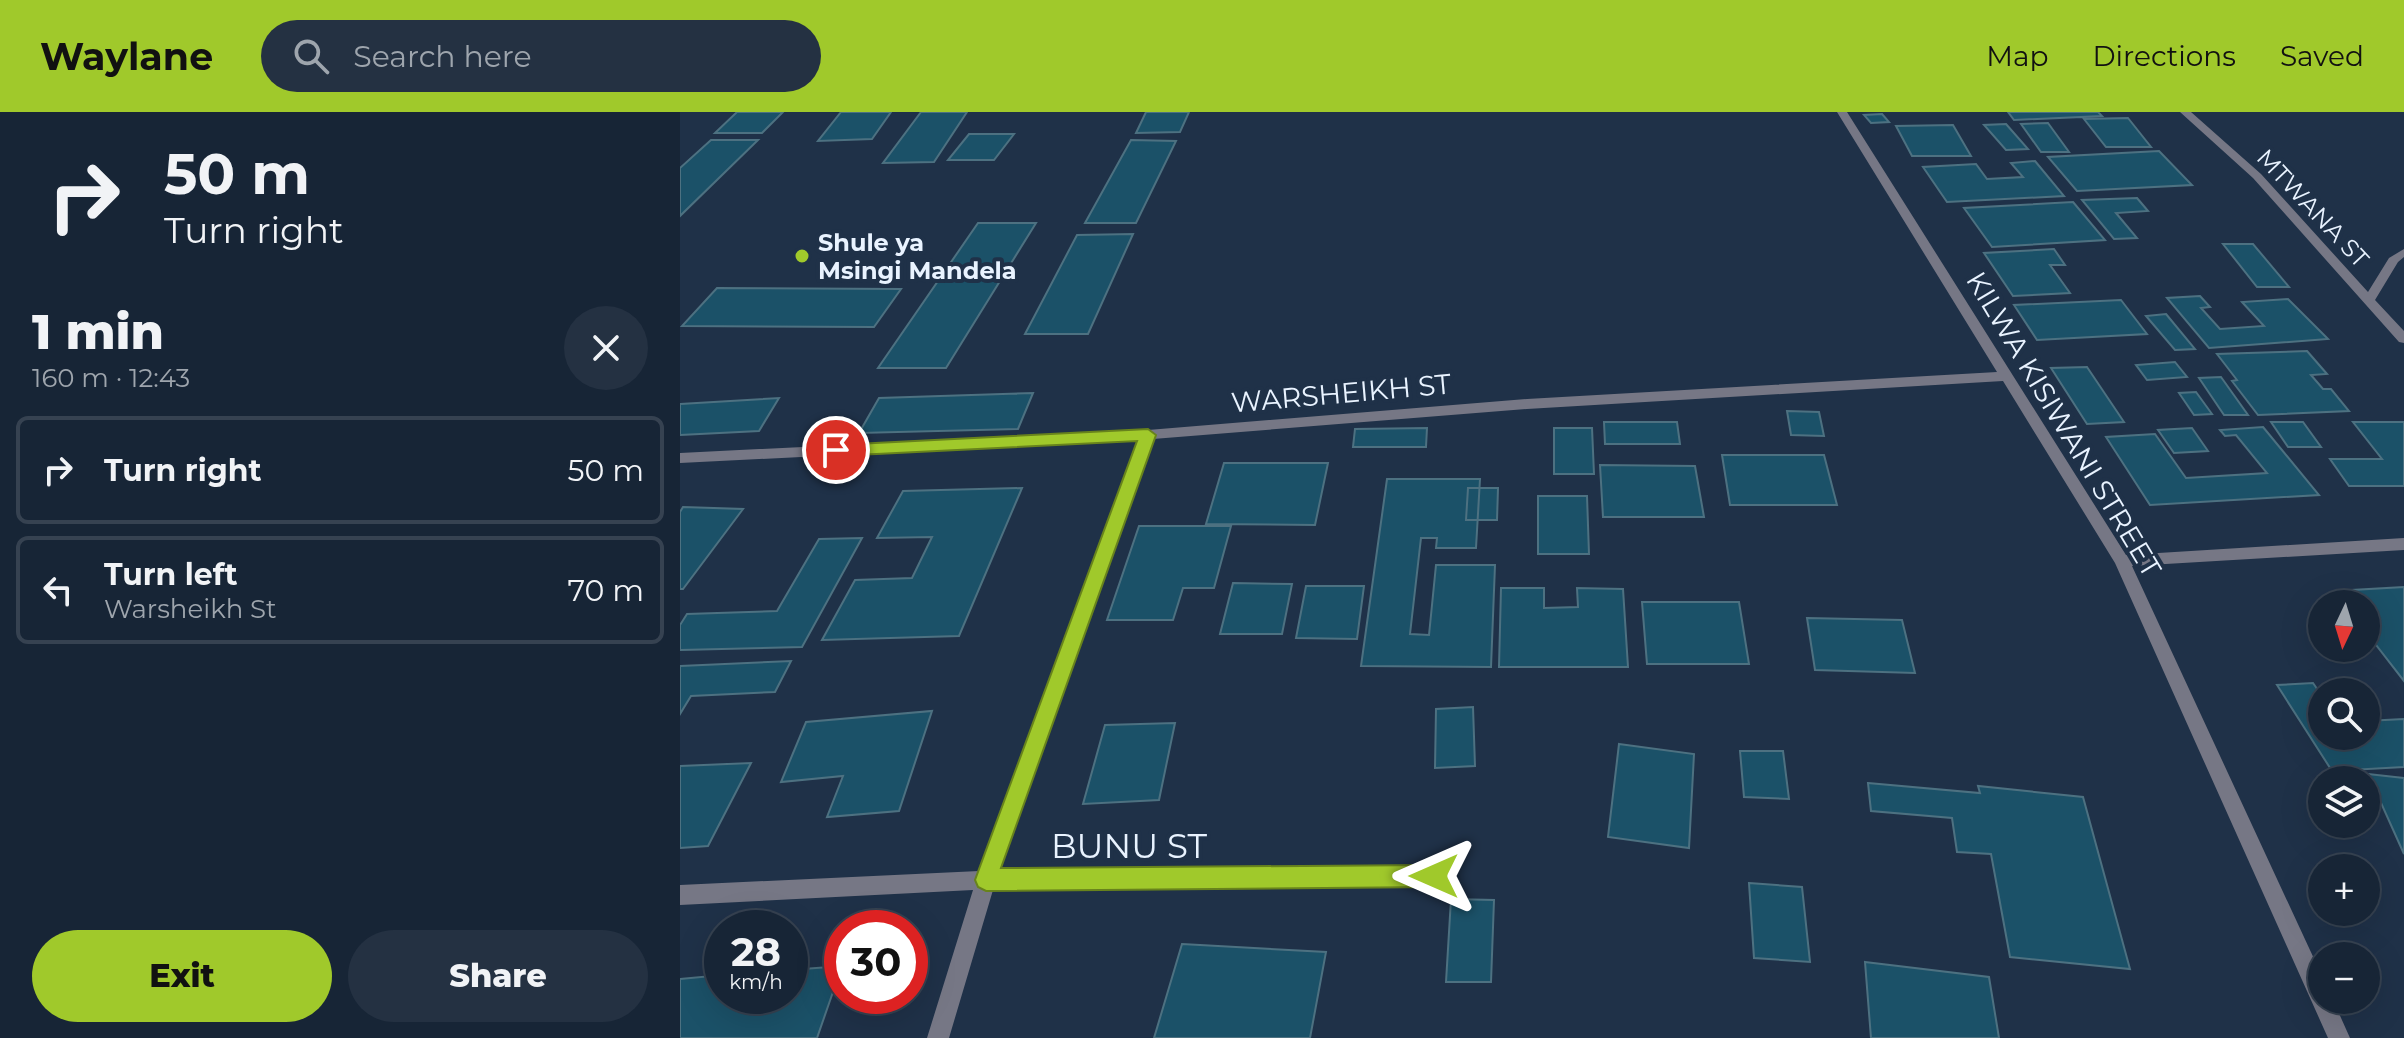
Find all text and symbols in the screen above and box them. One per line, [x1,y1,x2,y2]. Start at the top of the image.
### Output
search box [261,20,821,92]
text: Waylane [40,33,213,80]
icon: search [289,34,333,78]
text: Search here [353,38,532,75]
text: Map [1986,39,2048,73]
text: Directions [2092,39,2236,73]
text: Saved [2280,39,2364,73]
text: 50 m [164,140,310,208]
street label: MTWANA ST [2251,143,2375,273]
icon: right [32,144,136,248]
text: Turn right [164,208,344,252]
place label: Shule ya Msingi Mandela [818,228,1017,285]
marker: Shule ya Msingi Mandela [793,247,811,265]
street label: KILWA KISIWANI STREET [1959,265,2169,583]
text: 1 min [32,303,164,361]
button: close [564,306,648,390]
text: 160 m · 12:43 [32,362,190,394]
street label: WARSHEIKH ST [1230,366,1452,420]
pin [802,416,870,484]
icon: arrive [814,428,858,472]
icon: right [36,448,80,492]
text: Turn right [104,452,261,489]
text: 50 m [567,452,644,489]
text: Turn left [104,556,237,593]
icon: left [36,568,80,612]
text: 70 m [567,572,644,609]
north arrow [2308,590,2380,662]
map controls [2308,590,2380,1014]
text: Warsheikh St [104,593,277,625]
button: search [2308,678,2380,750]
button: layers [2308,766,2380,838]
street label: BUNU ST [1051,825,1208,867]
position arrow [1392,834,1476,918]
button: + [2308,854,2380,926]
speed limit sign: 30 [824,910,928,1014]
text: 28 [731,927,781,976]
button: Exit [32,930,332,1022]
button: Share [348,930,648,1022]
button: − [2308,942,2380,1014]
text: km/h [729,970,783,994]

